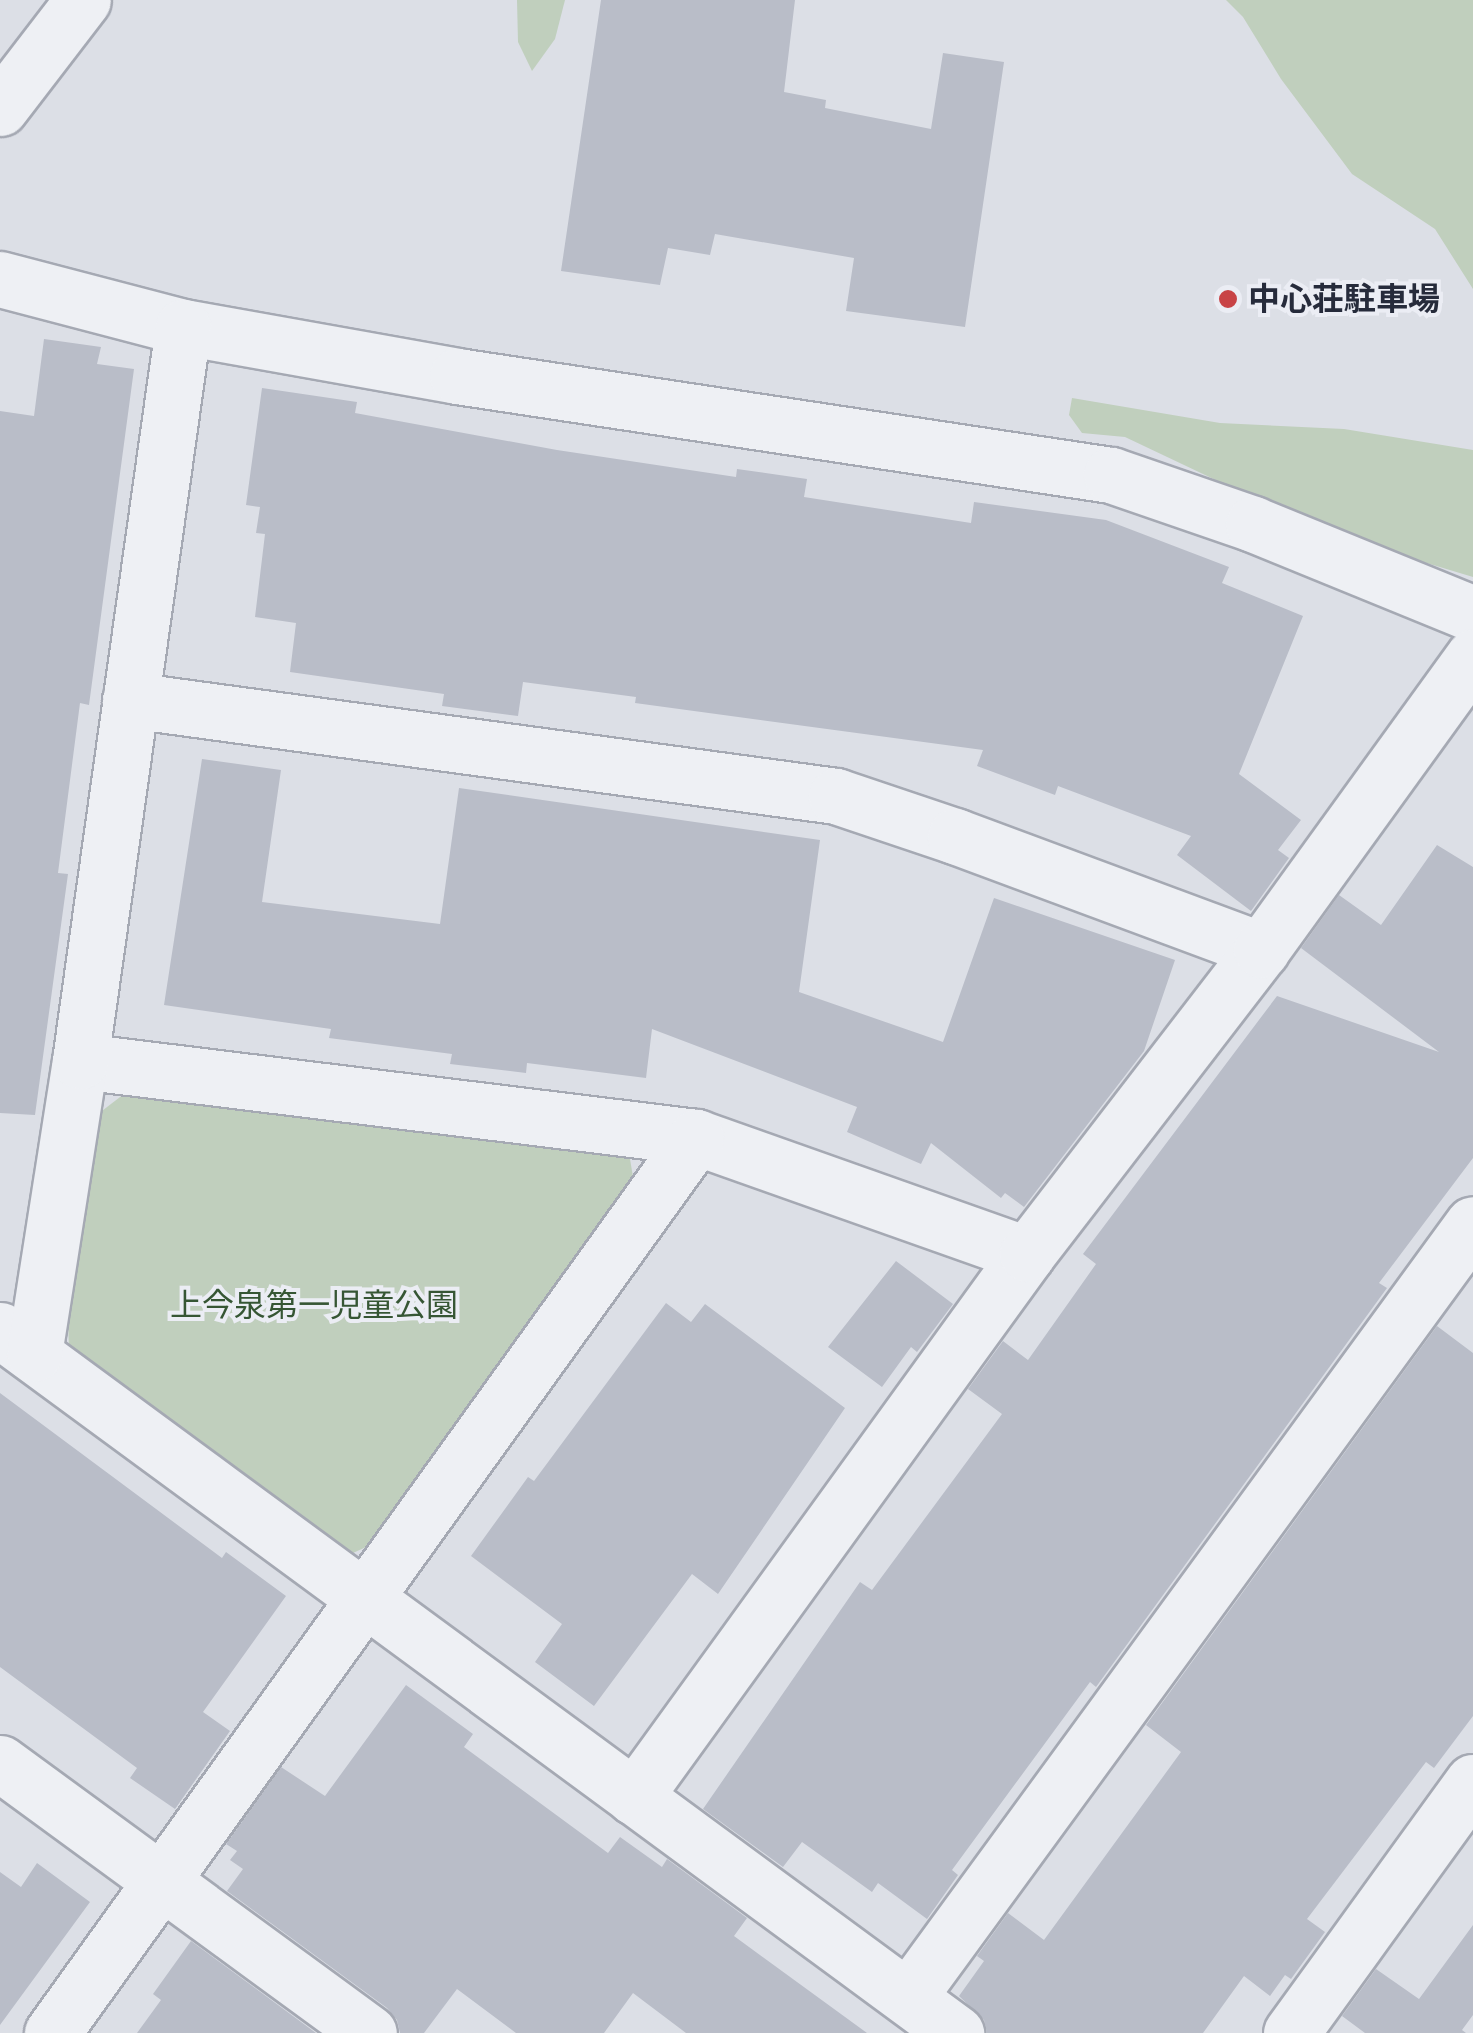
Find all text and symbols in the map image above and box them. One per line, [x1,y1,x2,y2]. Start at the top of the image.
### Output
place label: 中心荘駐車場 [1248,280,1440,318]
marker: 中心荘駐車場 [1217,288,1239,310]
park label: 上今泉第一児童公園 [170,1286,458,1324]

